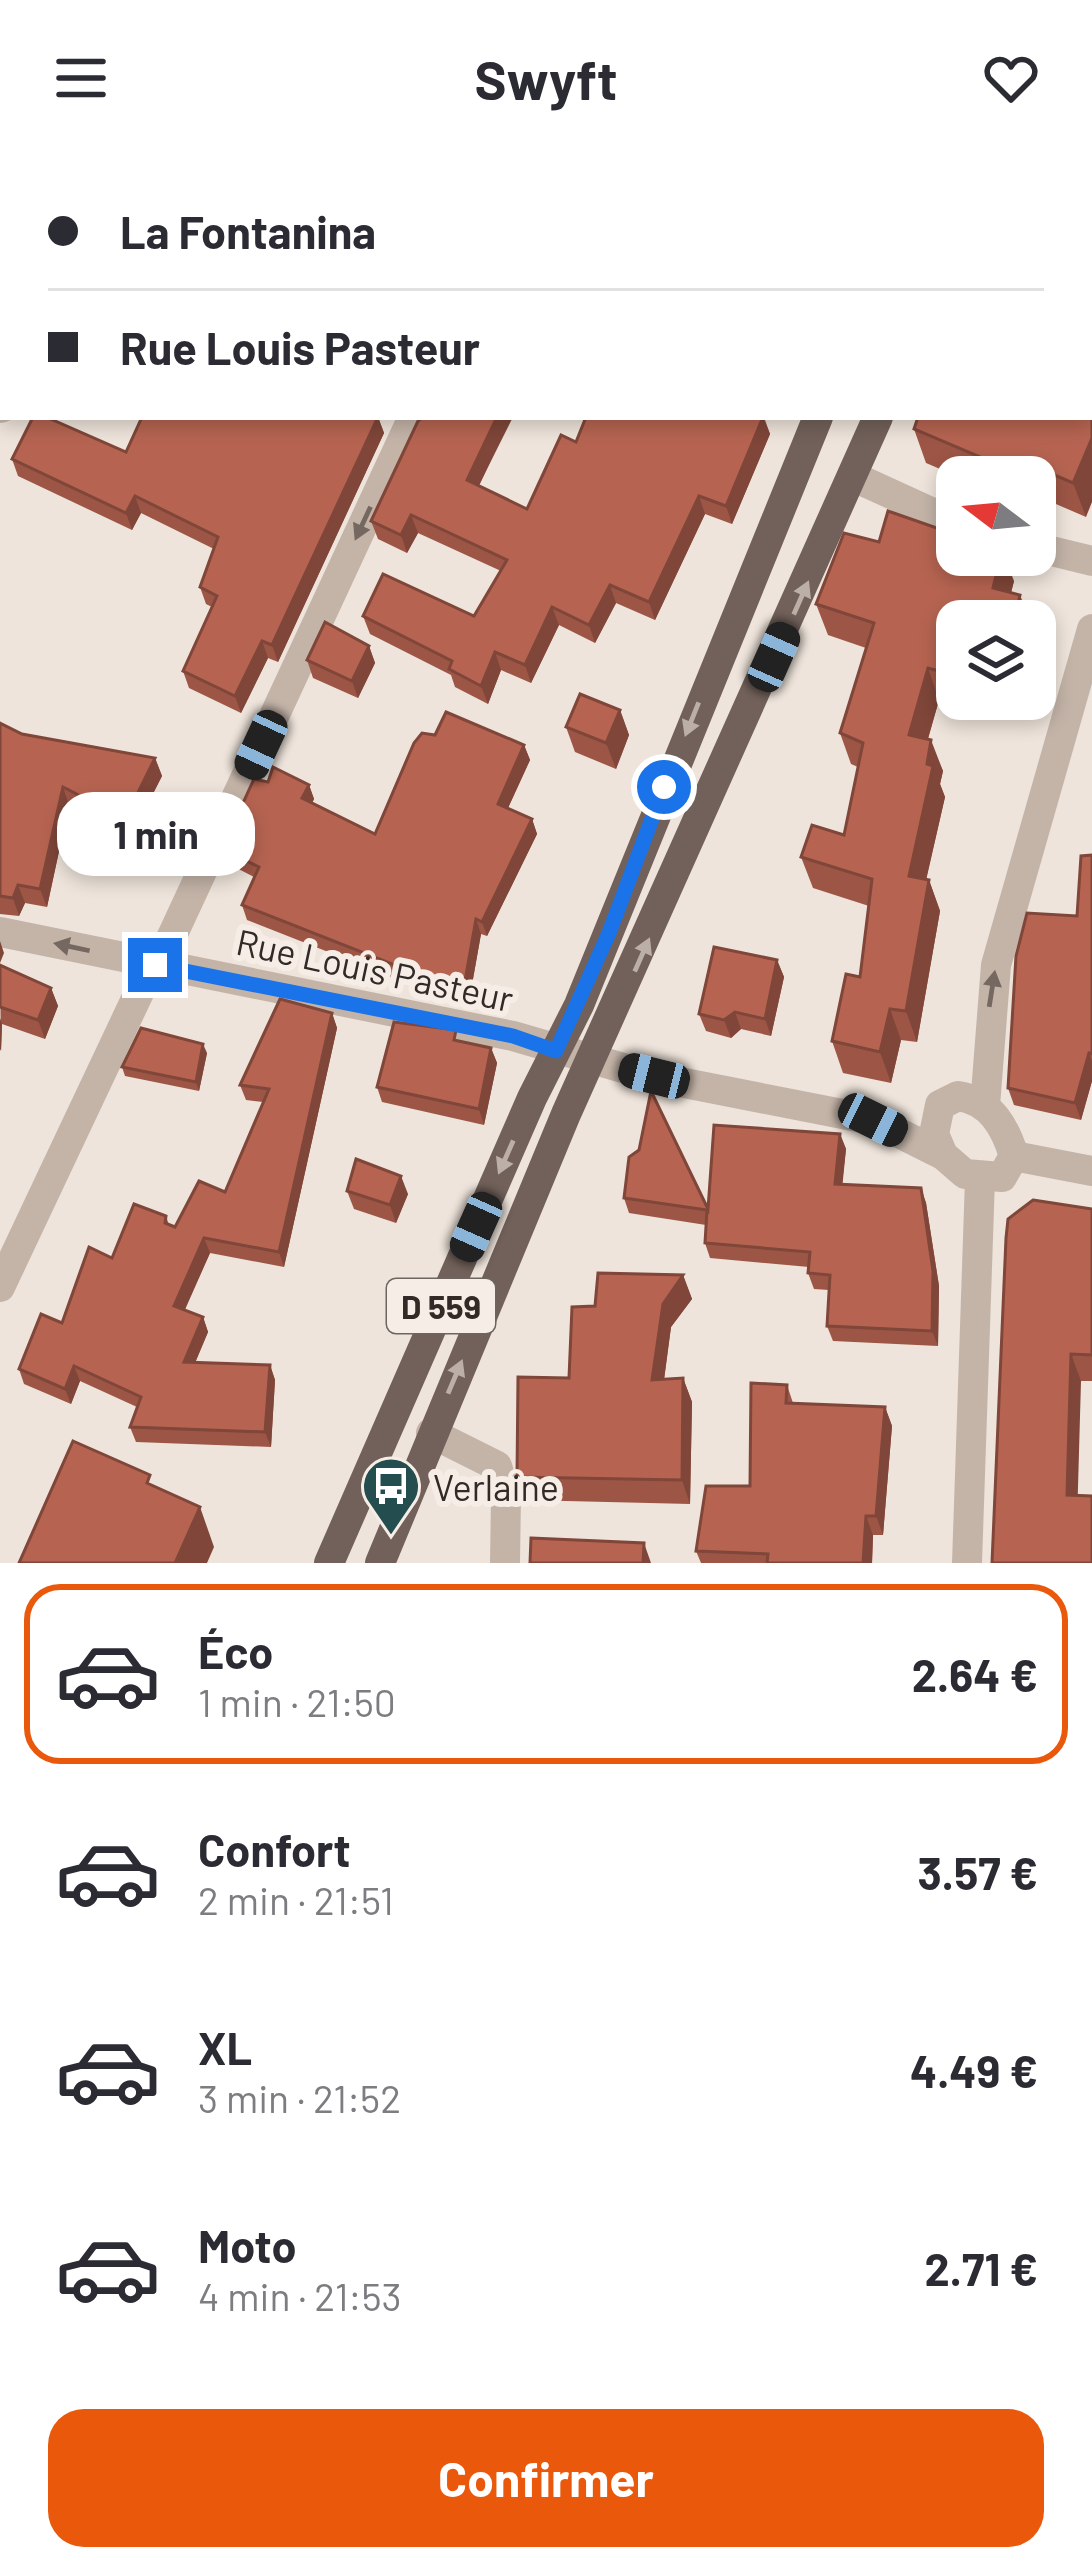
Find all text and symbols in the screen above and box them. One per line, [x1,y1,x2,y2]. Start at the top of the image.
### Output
icon: menu [48,45,114,111]
icon: heart [978,45,1044,111]
text: Swyft [474,46,618,111]
text: La Fontanina [120,204,376,258]
text: Rue Louis Pasteur [120,320,480,374]
north arrow [936,456,1056,576]
map controls [936,456,1056,720]
one-way arrow [353,506,373,541]
one-way arrow [791,581,811,616]
button: layers [936,600,1056,720]
car [743,617,805,697]
one-way arrow [682,701,701,737]
car [229,705,293,785]
route start [637,760,691,814]
callout: 1 min [56,791,254,875]
text: 1 min [113,810,199,857]
street label: Rue Louis Pasteur [233,919,517,1019]
one-way arrow [53,937,90,956]
one-way arrow [632,937,652,972]
route end [128,938,182,992]
one-way arrow [983,970,1002,1007]
car [615,1050,693,1102]
car [833,1088,913,1152]
one-way arrow [496,1139,516,1174]
car [445,1187,507,1267]
road number: D 559 [387,1279,495,1333]
one-way arrow [446,1358,465,1394]
bus stop icon: Verlaine [360,1455,422,1537]
place label: Verlaine [433,1465,559,1508]
icon: car [54,1620,162,1728]
text: Éco [198,1624,273,1678]
text: 2.64 € [912,1647,1038,1701]
text: 1 min · 21:50 [198,1678,396,1725]
icon: car [54,1818,162,1926]
text: Confort [198,1822,351,1876]
text: 3.57 € [917,1845,1038,1899]
text: 2 min · 21:51 [198,1876,394,1923]
icon: car [54,2016,162,2124]
text: XL [198,2020,252,2074]
text: 4.49 € [910,2043,1038,2097]
text: 3 min · 21:52 [198,2074,401,2121]
icon: car [54,2214,162,2322]
text: Moto [198,2218,296,2272]
text: 2.71 € [925,2241,1038,2295]
text: 4 min · 21:53 [198,2272,402,2319]
button: Confirmer [48,2409,1044,2547]

